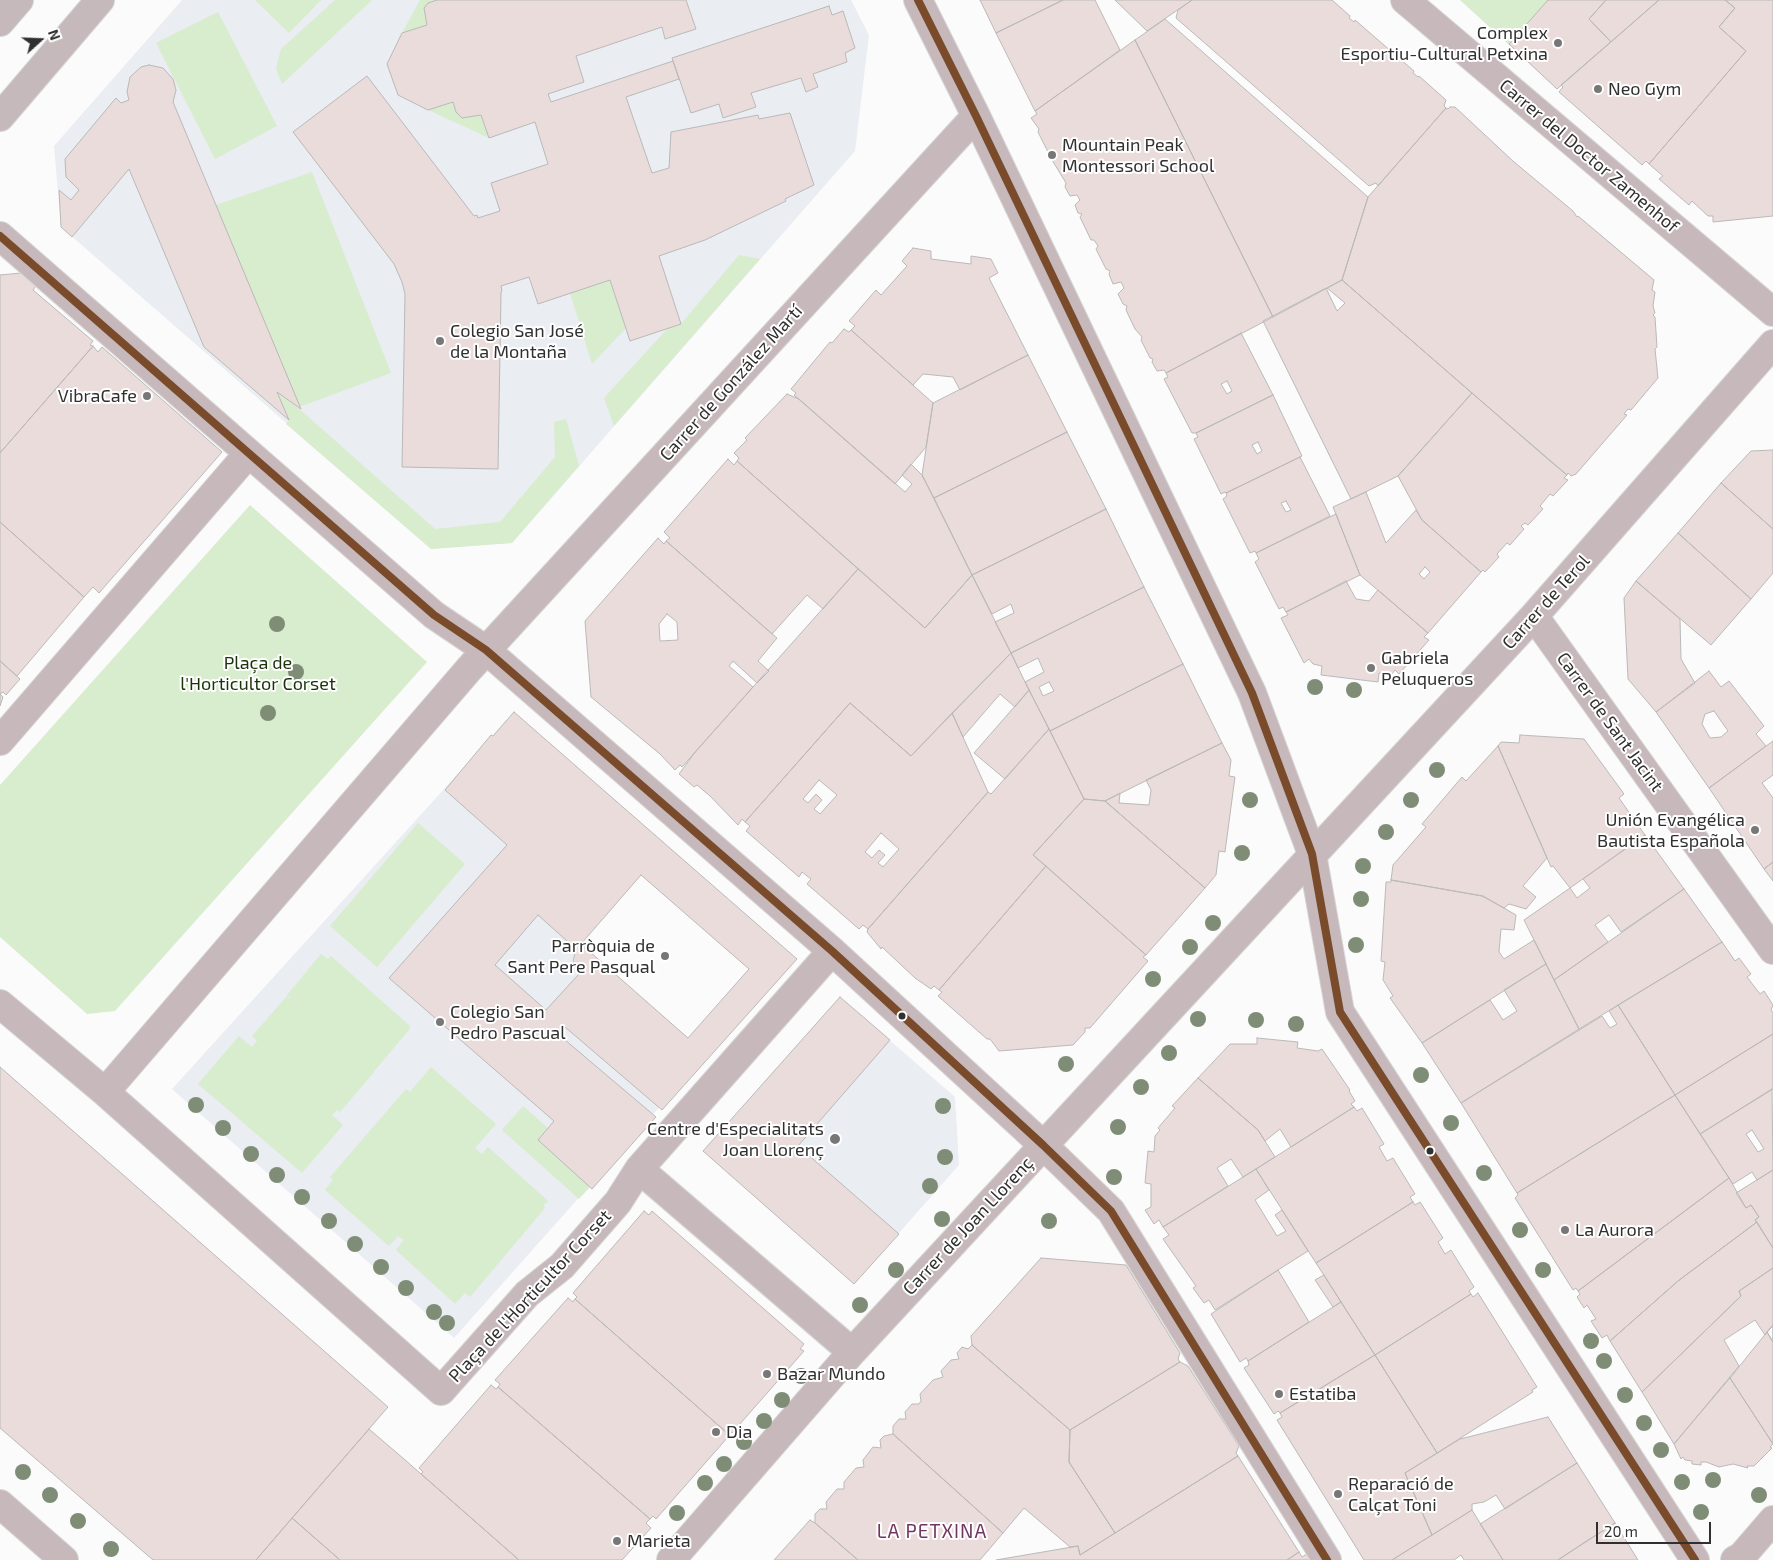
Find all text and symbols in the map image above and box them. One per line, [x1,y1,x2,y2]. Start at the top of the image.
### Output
north arrow [15,15,65,65]
place label: Complex Esportiu-Cultural Petxina [1341,22,1548,64]
text: N [45,27,64,42]
marker: Complex Esportiu-Cultural Petxina [1552,37,1564,49]
street label: Carrer del Doctor Zamenhof [1495,75,1683,237]
place label: Neo Gym [1608,78,1681,100]
marker: Neo Gym [1592,83,1604,95]
place label: Mountain Peak Montessori School [1062,134,1214,176]
marker: Mountain Peak Montessori School [1046,149,1058,161]
street label: Carrer de González Martí [655,300,807,466]
place label: Colegio San José de la Montaña [450,320,584,362]
marker: Colegio San José de la Montaña [434,335,446,347]
place label: VibraCafe [58,385,137,407]
marker: VibraCafe [141,390,153,402]
street label: Carrer de Terol [1498,550,1594,654]
place label: Gabriela Peluqueros [1381,647,1473,690]
street label: Carrer de Sant Jacint [1552,648,1668,796]
park label: Plaça de l'Horticultor Corset [180,652,336,694]
marker: Gabriela Peluqueros [1365,662,1377,674]
place label: Unión Evangélica Bautista Española [1597,809,1745,852]
marker: Unión Evangélica Bautista Española [1749,824,1761,836]
place label: Parròquia de Sant Pere Pasqual [508,935,655,978]
marker: Parròquia de Sant Pere Pasqual [659,950,671,962]
place label: Colegio San Pedro Pascual [450,1001,566,1044]
unlabelled marker [897,1011,907,1021]
marker: Colegio San Pedro Pascual [434,1016,446,1028]
place label: Centre d'Especialitats Joan Llorenç [647,1118,824,1160]
marker: Centre d'Especialitats Joan Llorenç [828,1132,842,1146]
unlabelled marker [1425,1146,1435,1156]
street label: Carrer de Joan Llorenç [898,1153,1038,1299]
street label: Plaça de l'Horticultor Corset [444,1205,616,1387]
place label: La Aurora [1575,1219,1654,1241]
marker: La Aurora [1559,1224,1571,1236]
place label: Bazar Mundo [777,1363,885,1385]
marker: Bazar Mundo [761,1368,773,1380]
place label: Estatiba [1289,1383,1356,1405]
marker: Estatiba [1273,1388,1285,1400]
place label: Dia [726,1421,752,1443]
marker: Dia [710,1426,722,1438]
place label: Reparació de Calçat Toni [1348,1473,1454,1516]
marker: Reparació de Calçat Toni [1332,1488,1344,1500]
scale bar [1598,1512,1713,1544]
district label: LA PETXINA [875,1521,989,1543]
text: 20 m [1604,1522,1638,1540]
place label: Marieta [627,1530,691,1552]
marker: Marieta [611,1535,623,1547]

